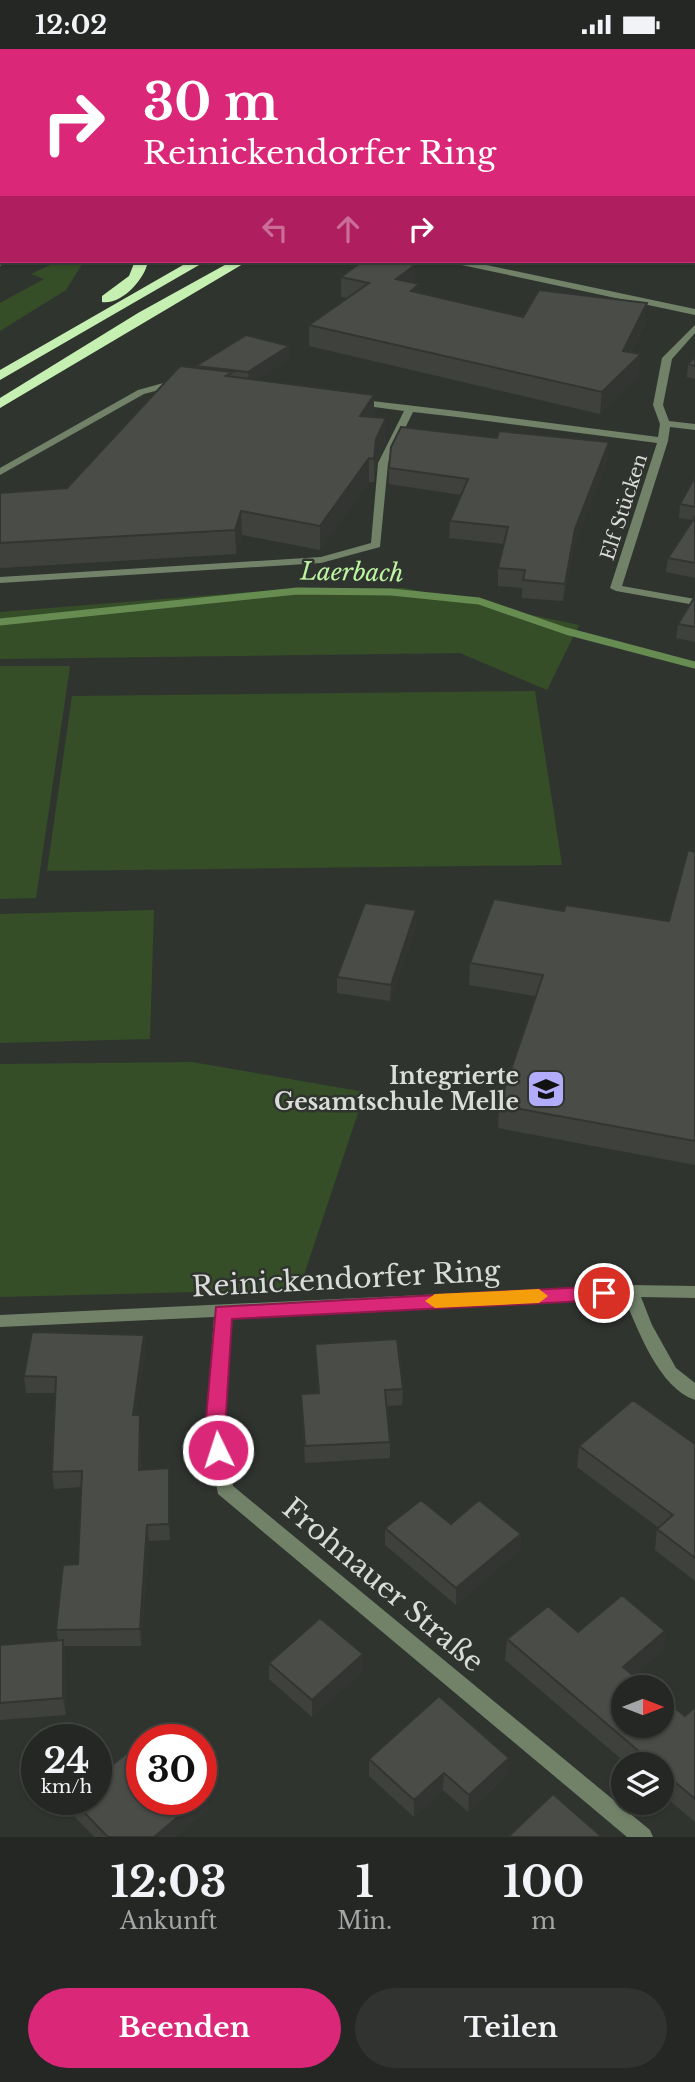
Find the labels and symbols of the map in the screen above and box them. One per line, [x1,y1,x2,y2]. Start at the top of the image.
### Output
street label: Elf Stücken [596,451,652,563]
water label: Laerbach [299,557,404,587]
place label: Integrierte Gesamtschule Melle [274,1062,519,1116]
school or university icon: Integrierte Gesamtschule Melle [525,1068,567,1110]
street label: Reinickendorfer Ring [191,1253,502,1305]
pin [574,1263,634,1323]
position arrow [181,1413,255,1487]
street label: Frohnauer Straße [275,1491,491,1679]
north arrow [611,1675,674,1738]
speed limit sign: 30 [126,1724,217,1815]

